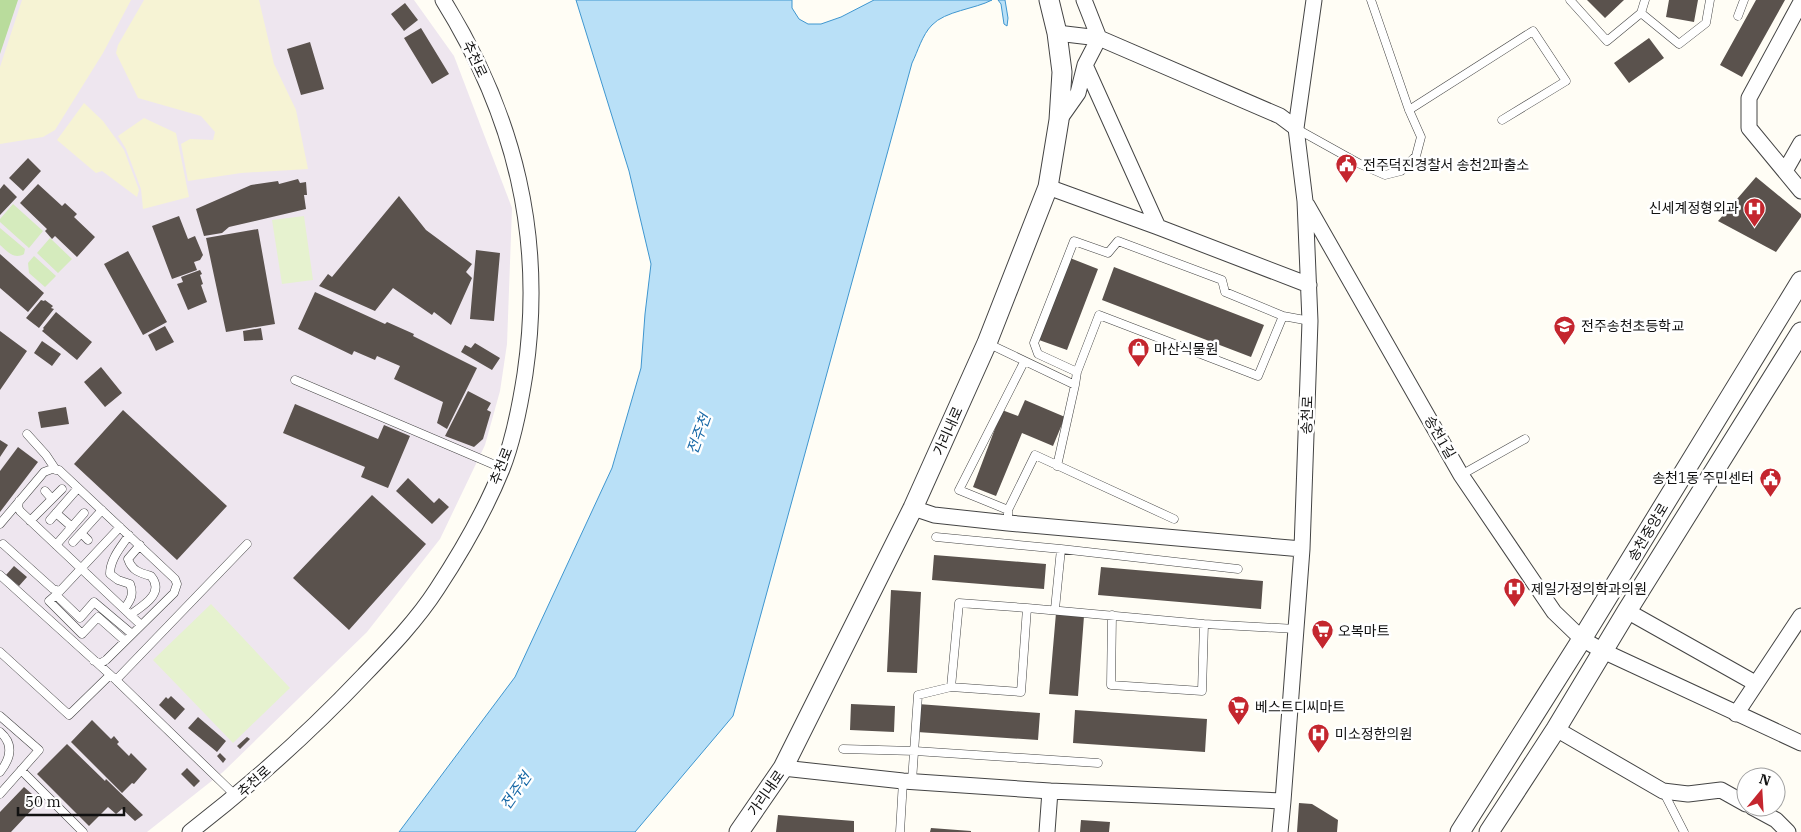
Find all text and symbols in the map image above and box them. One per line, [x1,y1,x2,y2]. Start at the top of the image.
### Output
street label: 추천로 [459,38,491,80]
public building icon: 전주덕진경찰서 송천2파출소 [1335,153,1359,184]
place label: 전주덕진경찰서 송천2파출소 [1363,156,1529,174]
hospital icon: 신세계정형외과 [1743,196,1767,227]
place label: 신세계정형외과 [1649,199,1739,217]
school or university icon: 전주송천초등학교 [1553,314,1577,345]
place label: 전주송천초등학교 [1581,317,1684,335]
shop icon: 마산식물원 [1126,337,1150,368]
place label: 마산식물원 [1154,340,1218,358]
street label: 송천로 [1297,395,1317,435]
street label: 가리내로 [929,404,967,458]
water label: 전주천 [683,409,715,457]
street label: 송천1길 [1420,412,1460,462]
street label: 추천로 [486,445,516,487]
public building icon: 송천1동 주민센터 [1758,466,1782,497]
place label: 송천1동 주민센터 [1652,469,1754,487]
street label: 송천중앙로 [1624,500,1672,564]
hospital icon: 제일가정의학과의원 [1503,577,1527,608]
place label: 제일가정의학과의원 [1531,580,1647,598]
supermarket icon: 오복마트 [1310,619,1334,650]
place label: 오복마트 [1338,622,1390,640]
supermarket icon: 베스트디씨마트 [1227,695,1251,726]
place label: 베스트디씨마트 [1255,698,1345,716]
hospital icon: 미소정한의원 [1307,722,1331,753]
place label: 미소정한의원 [1335,725,1412,743]
street label: 추천로 [234,761,274,801]
water label: 전주천 [496,767,537,813]
street label: 가리내로 [744,767,788,819]
north arrow [1736,767,1786,817]
text: N [1757,769,1773,790]
scale bar [18,784,124,816]
text: 50 m [25,792,61,811]

